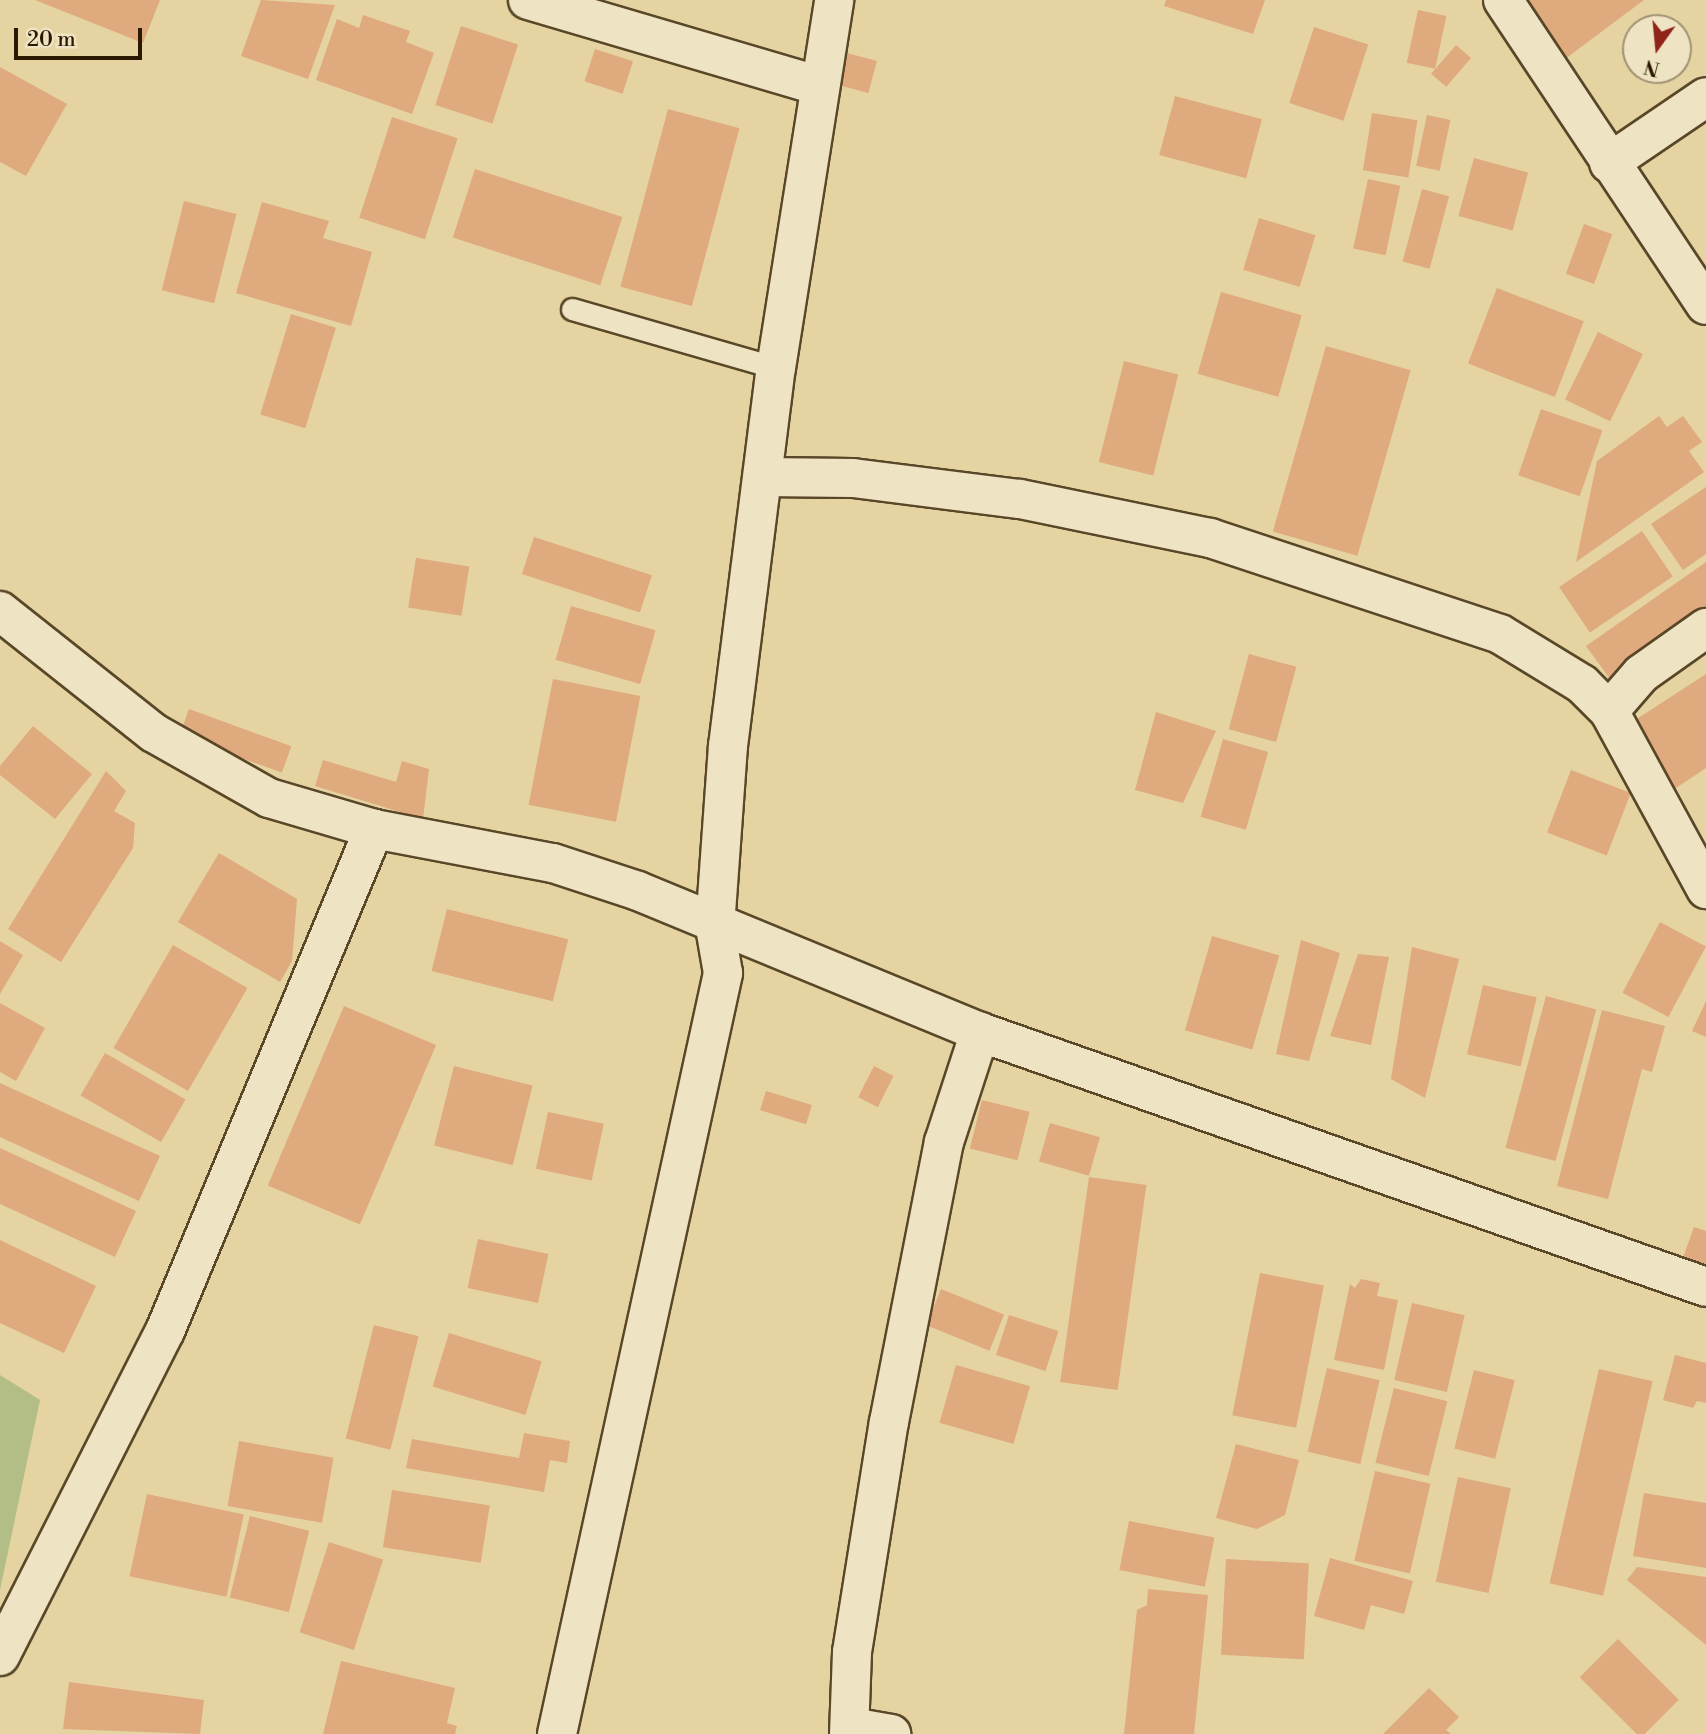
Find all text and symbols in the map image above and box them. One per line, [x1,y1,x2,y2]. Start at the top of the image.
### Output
scale bar [18,14,145,58]
north arrow [1622,14,1692,84]
text: 20 m [27,27,76,53]
text: N [1642,54,1662,81]

